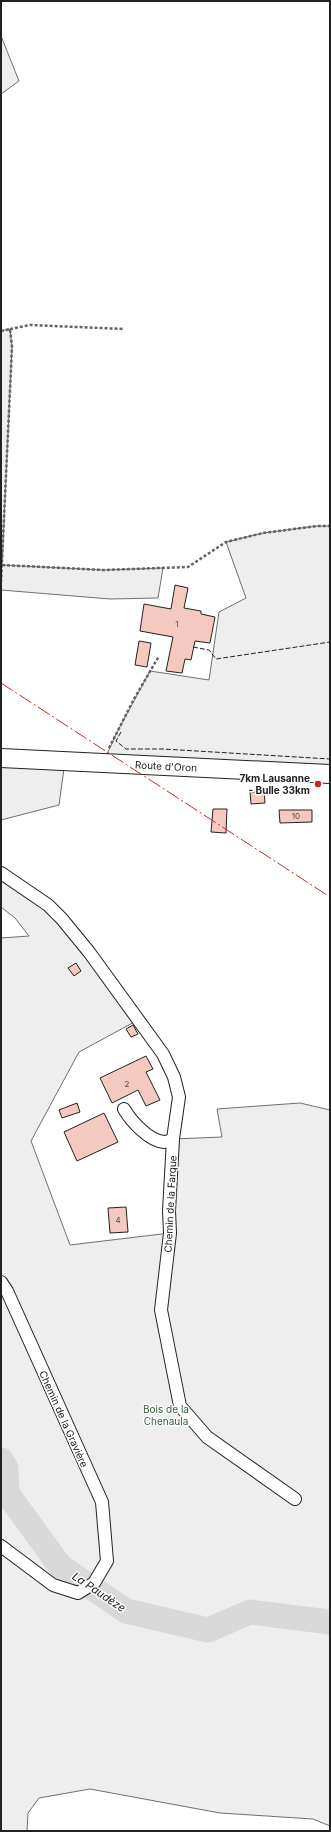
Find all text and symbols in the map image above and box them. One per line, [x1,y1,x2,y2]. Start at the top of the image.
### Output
house number: 1 [175,619,179,629]
street label: Route d'Oron [135,758,197,774]
place label: 7km Lausanne - Bulle 33km [239,772,310,796]
marker: 7km Lausanne - Bulle 33km [313,779,323,789]
house number: 10 [292,811,300,821]
house number: 2 [125,1079,130,1089]
street label: Chemin de la Farque [161,1155,179,1253]
house number: 4 [115,1215,121,1225]
street label: Chemin de la Gravière [37,1369,91,1469]
park label: Bois de la Chenaula [143,1403,189,1427]
water label: La Paudèze [70,1569,128,1615]

